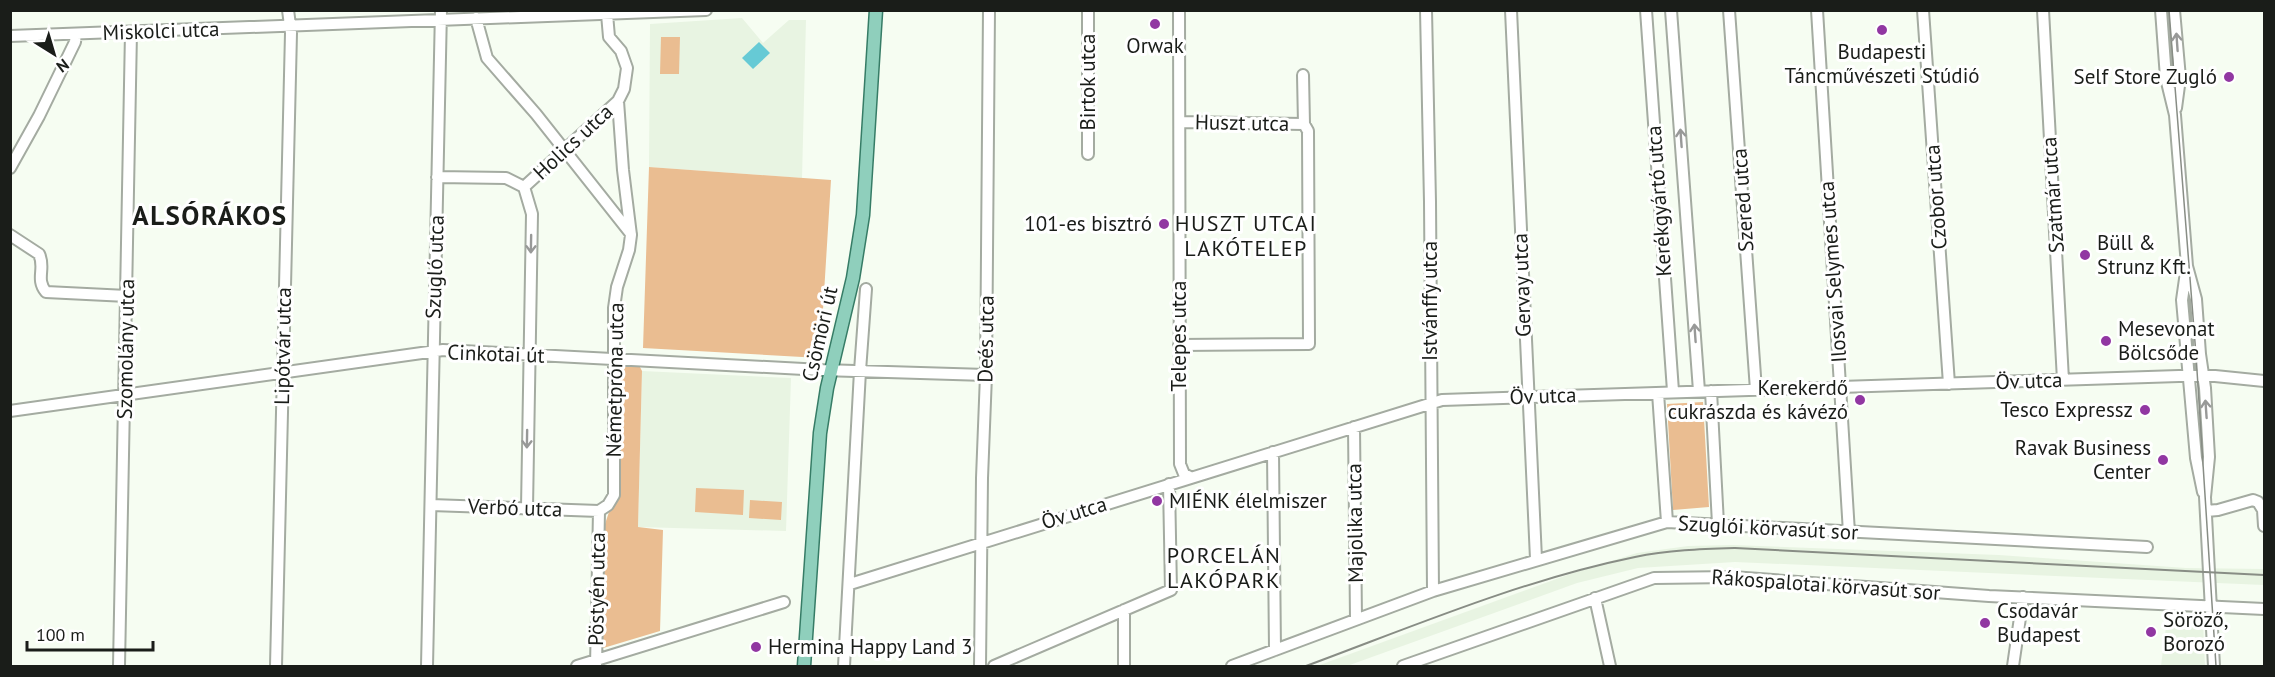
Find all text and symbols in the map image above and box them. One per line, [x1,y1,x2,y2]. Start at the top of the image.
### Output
street label: Miskolci utca [102,15,220,46]
marker: Orwak [1148,17,1162,31]
marker: Budapesti Táncművészeti Stúdió [1875,23,1889,37]
north arrow [24,24,84,84]
place label: Orwak [1126,32,1184,59]
one-way arrow [2172,32,2183,52]
street label: Birtok utca [1074,34,1101,130]
place label: Budapesti Táncművészeti Stúdió [1784,38,1980,89]
text: N [53,55,73,77]
place label: Self Store Zugló [2074,63,2217,90]
marker: Self Store Zugló [2222,70,2236,84]
street label: Holics utca [527,98,618,185]
street label: Huszt utca [1195,108,1289,137]
street label: Kerékgyártó utca [1640,125,1677,277]
one-way arrow [1675,129,1686,149]
street label: Szatmár utca [2035,136,2070,254]
street label: Czobor utca [1918,144,1953,250]
street label: Szered utca [1725,147,1760,253]
street label: Ilosvai Selymes utca [1813,180,1852,364]
district label: ALSÓRÁKOS [132,198,288,232]
district label: HUSZT UTCAI LAKÓTELEP [1175,209,1317,262]
place label: 101-es bisztró [1024,210,1152,237]
street label: Szugló utca [419,214,450,320]
marker: 101-es bisztró [1157,217,1171,231]
place label: Büll & Strunz Kft. [2097,229,2191,280]
street label: Gervay utca [1506,233,1537,337]
one-way arrow [525,234,537,254]
street label: Istvánffy utca [1416,241,1443,361]
marker: Büll & Strunz Kft. [2078,248,2092,262]
street label: Szomolány utca [111,278,140,419]
street label: Telepes utca [1165,280,1192,392]
street label: Csömöri út [795,284,844,384]
street label: Lipótvár utca [268,287,297,405]
street label: Deés utca [971,295,1000,383]
street label: Németpróna utca [600,302,629,458]
place label: Mesevonat Bölcsőde [2118,315,2215,366]
one-way arrow [1689,323,1700,343]
marker: Mesevonat Bölcsőde [2099,334,2113,348]
street label: Cinkotai út [447,338,545,369]
street label: Öv utca [1995,366,2063,395]
place label: Kerekerdő cukrászda és kávézó [1668,374,1848,425]
street label: Öv utca [1509,381,1577,410]
marker: Kerekerdő cukrászda és kávézó [1853,393,1867,407]
place label: Tesco Expressz [2000,396,2133,423]
one-way arrow [2201,399,2212,419]
marker: Tesco Expressz [2138,403,2152,417]
one-way arrow [522,429,533,449]
place label: Ravak Business Center [2015,434,2151,485]
marker: Ravak Business Center [2156,453,2170,467]
street label: Majolika utca [1340,463,1369,583]
place label: MIÉNK élelmiszer [1169,487,1327,514]
street label: Öv utca [1038,490,1110,535]
street label: Verbó utca [466,492,563,523]
marker: MIÉNK élelmiszer [1150,494,1164,508]
street label: Szuglói körvasút sor [1677,509,1859,546]
street label: Pöstyén utca [582,532,611,646]
district label: PORCELÁN LAKÓPARK [1167,541,1281,594]
street label: Rákospalotai körvasút sor [1711,563,1941,606]
place label: Csodavár Budapest [1997,597,2080,648]
place label: Söröző, Borozó [2163,606,2229,657]
scale bar [27,614,153,652]
marker: Csodavár Budapest [1978,616,1992,630]
text: 100 m [36,623,85,646]
marker: Söröző, Borozó [2144,625,2158,639]
place label: Hermina Happy Land 3 [768,633,972,660]
marker: Hermina Happy Land 3 [749,640,763,654]

